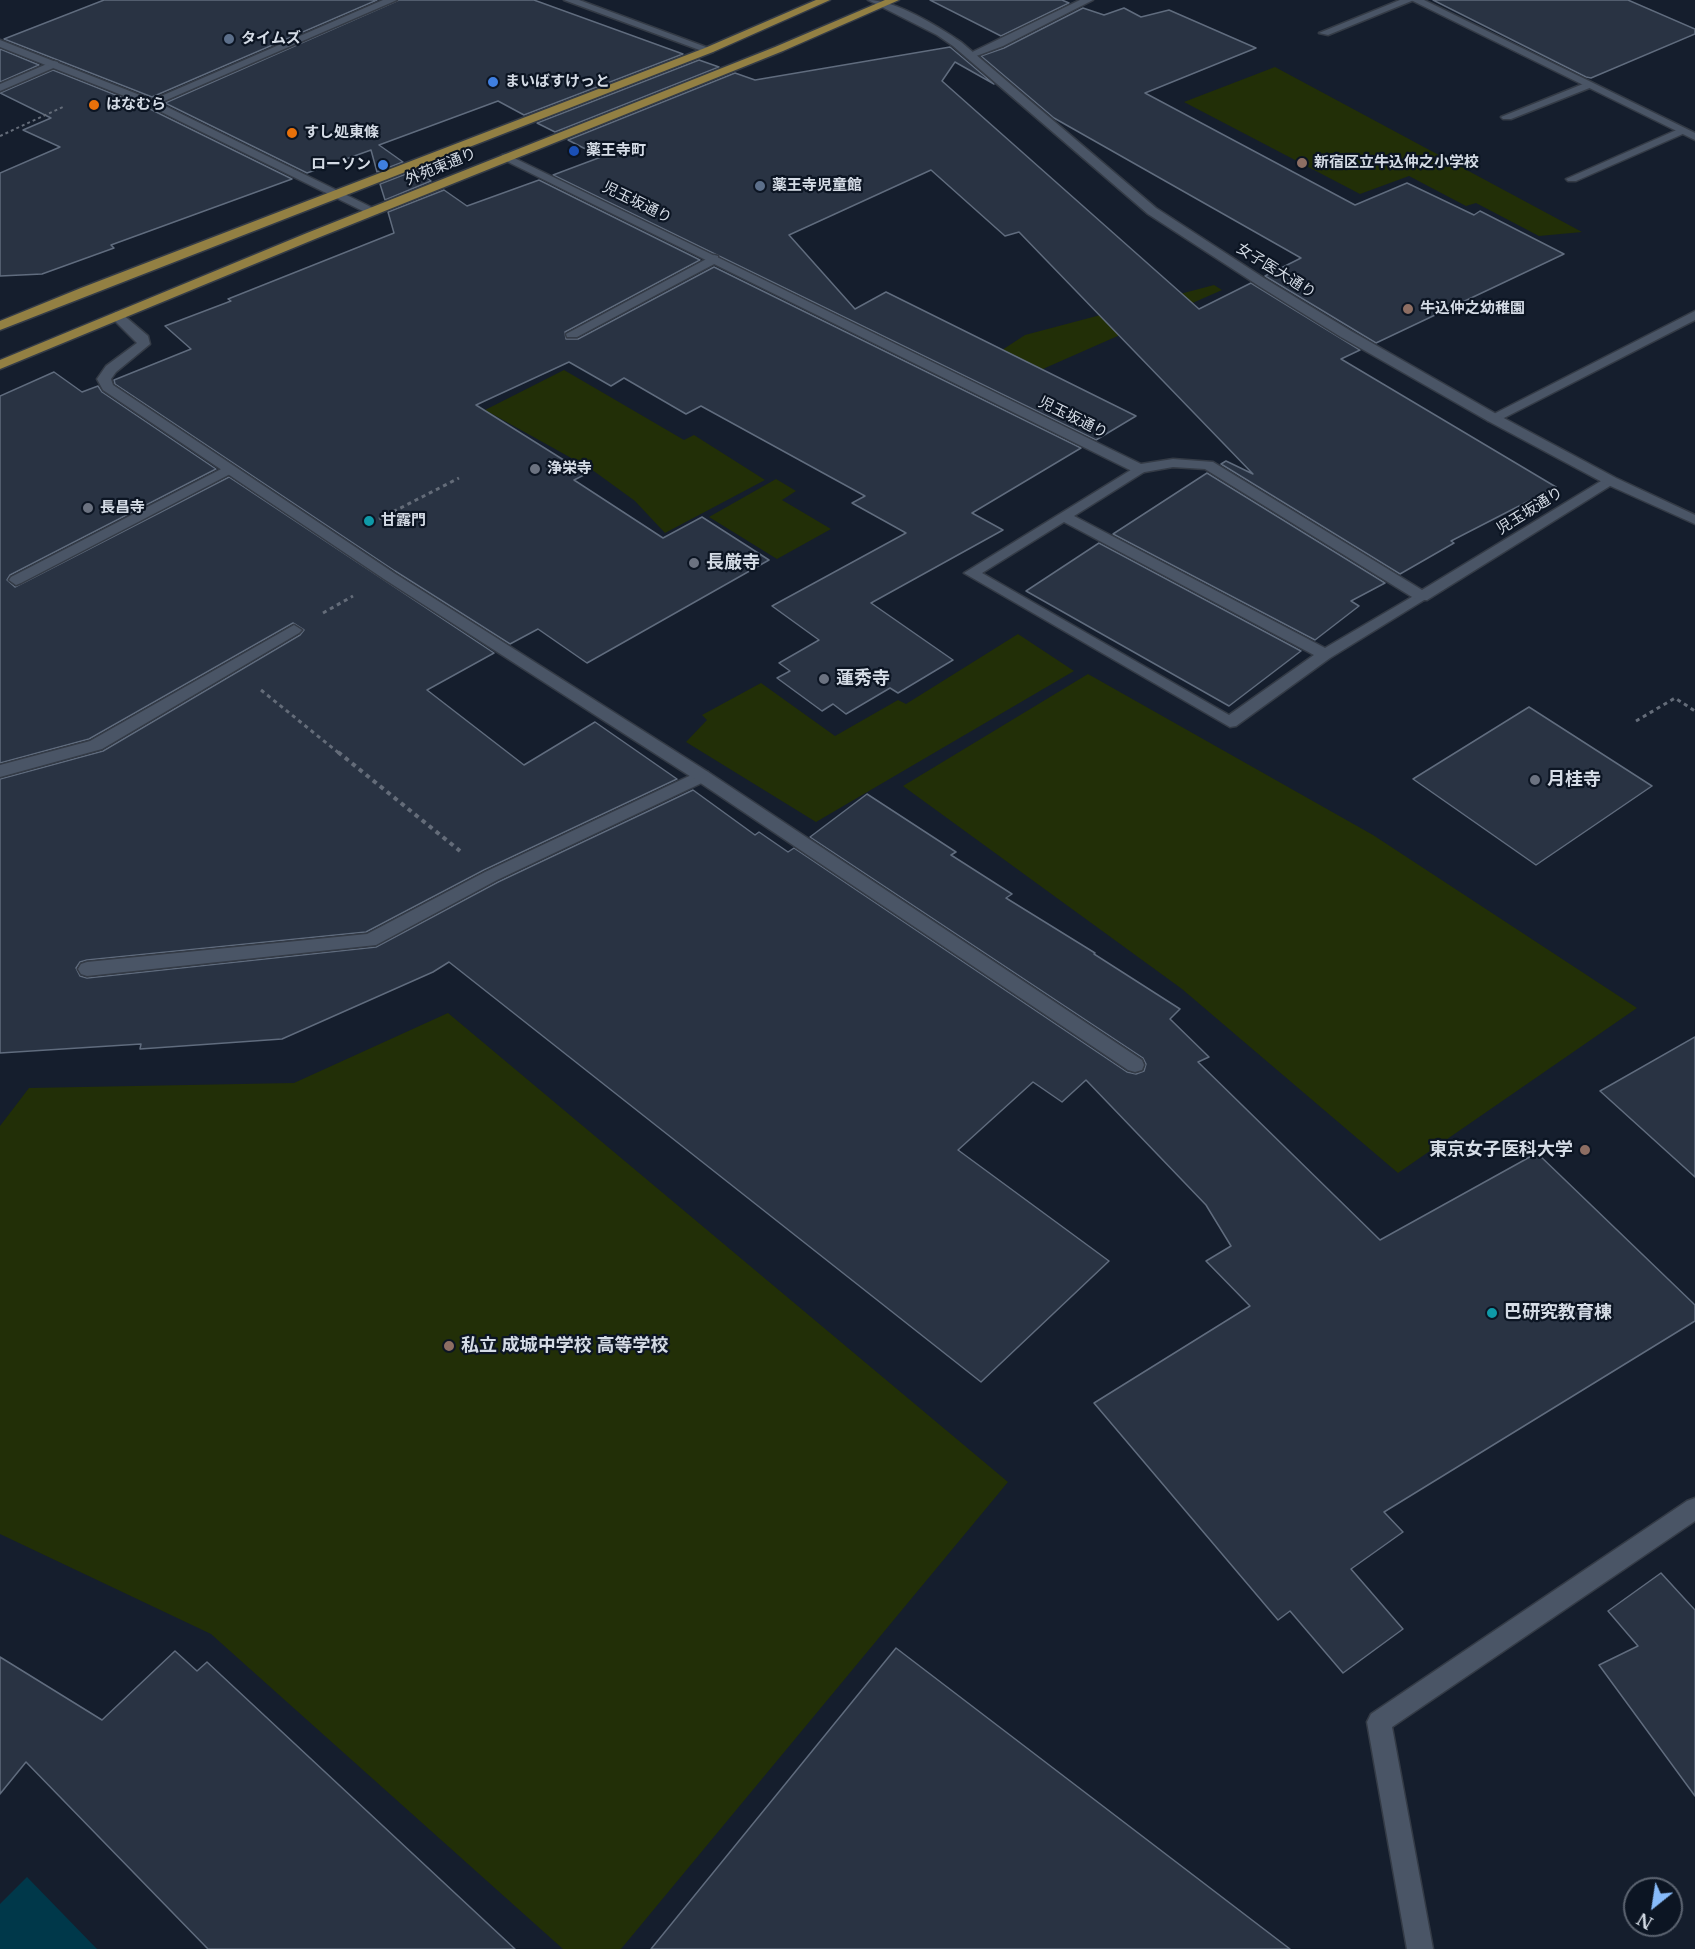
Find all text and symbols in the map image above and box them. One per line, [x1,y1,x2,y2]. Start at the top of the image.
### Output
place label: タイムズ [241,30,301,48]
marker: タイムズ [222,32,236,46]
place label: まいばすけっと [505,73,610,91]
marker: まいばすけっと [486,75,500,89]
place label: はなむら [106,96,166,114]
marker: はなむら [87,98,101,112]
place label: すし処東條 [304,124,379,142]
marker: すし処東條 [285,126,299,140]
place label: 薬王寺町 [586,142,646,160]
marker: 薬王寺町 [567,144,581,158]
street label: 外苑東通り [403,145,479,189]
place label: 新宿区立牛込仲之小学校 [1314,154,1479,172]
place label: ローソン [311,156,371,174]
marker: 新宿区立牛込仲之小学校 [1295,156,1309,170]
marker: ローソン [376,158,390,172]
place label: 薬王寺児童館 [772,177,862,195]
street label: 児玉坂通り [599,178,675,228]
marker: 薬王寺児童館 [753,179,767,193]
street label: 女子医大通り [1233,240,1319,302]
place label: 牛込仲之幼稚園 [1420,300,1525,318]
marker: 牛込仲之幼稚園 [1401,302,1415,316]
street label: 児玉坂通り [1035,393,1111,443]
place label: 浄栄寺 [547,460,592,478]
marker: 浄栄寺 [528,462,542,476]
street label: 児玉坂通り [1493,483,1567,539]
place label: 長昌寺 [100,499,145,517]
marker: 長昌寺 [81,501,95,515]
place label: 甘露門 [381,512,426,530]
marker: 甘露門 [362,514,376,528]
place label: 長厳寺 [706,552,760,574]
marker: 長厳寺 [687,556,701,570]
place label: 蓮秀寺 [836,668,890,690]
marker: 蓮秀寺 [817,672,831,686]
place label: 月桂寺 [1547,769,1601,791]
marker: 月桂寺 [1528,773,1542,787]
place label: 東京女子医科大学 [1429,1139,1573,1161]
marker: 東京女子医科大学 [1578,1143,1592,1157]
place label: 巴研究教育棟 [1504,1302,1612,1324]
marker: 巴研究教育棟 [1485,1306,1499,1320]
place label: 私立 成城中学校 高等学校 [461,1335,669,1357]
marker: 私立 成城中学校 高等学校 [442,1339,456,1353]
north arrow [1623,1877,1683,1937]
text: N [1633,1908,1657,1933]

